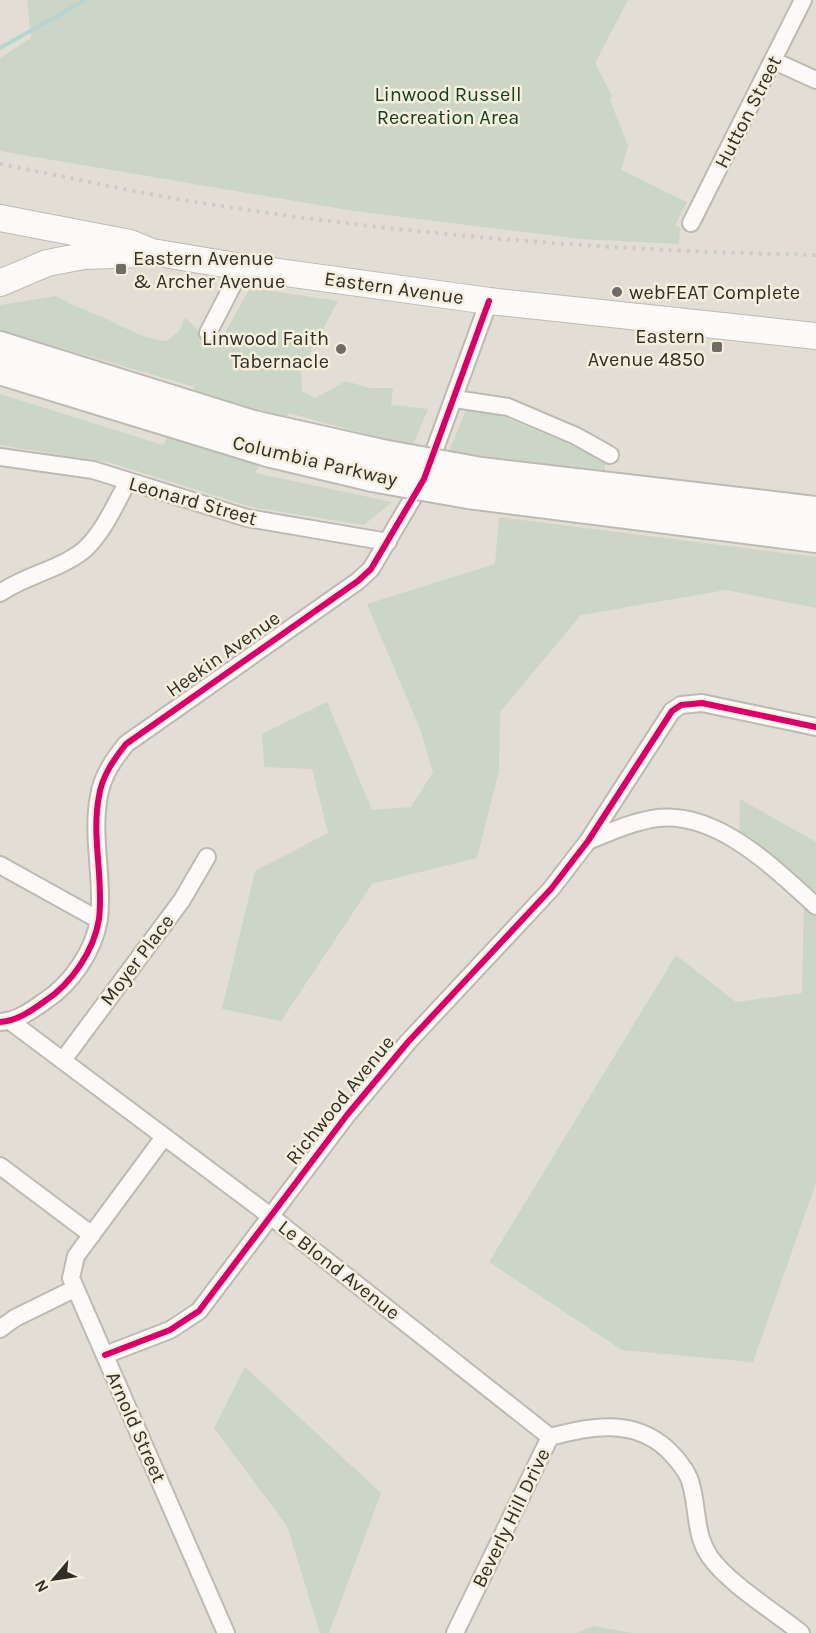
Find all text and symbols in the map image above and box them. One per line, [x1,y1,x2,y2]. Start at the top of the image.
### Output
street label: Hutton Street [710,51,786,172]
park label: Linwood Russell Recreation Area [374,83,522,129]
place label: Eastern Avenue & Archer Avenue [133,247,285,293]
marker: Eastern Avenue & Archer Avenue [114,262,128,276]
street label: Eastern Avenue [323,267,465,309]
place label: webFEAT Complete [629,281,800,304]
marker: webFEAT Complete [610,285,624,299]
place label: Eastern Avenue 4850 [588,325,705,371]
place label: Linwood Faith Tabernacle [202,327,329,373]
marker: Eastern Avenue 4850 [710,340,724,354]
marker: Linwood Faith Tabernacle [334,342,348,356]
street label: Columbia Parkway [230,431,400,491]
street label: Leonard Street [126,472,260,530]
street label: Heekin Avenue [162,606,284,702]
street label: Moyer Place [95,910,179,1010]
street label: Richwood Avenue [281,1031,399,1169]
street label: Le Blond Avenue [274,1215,404,1325]
street label: Arnold Street [101,1368,171,1486]
street label: Beverly Hill Drive [467,1445,555,1591]
north arrow [24,1549,84,1609]
text: N [30,1576,52,1596]

